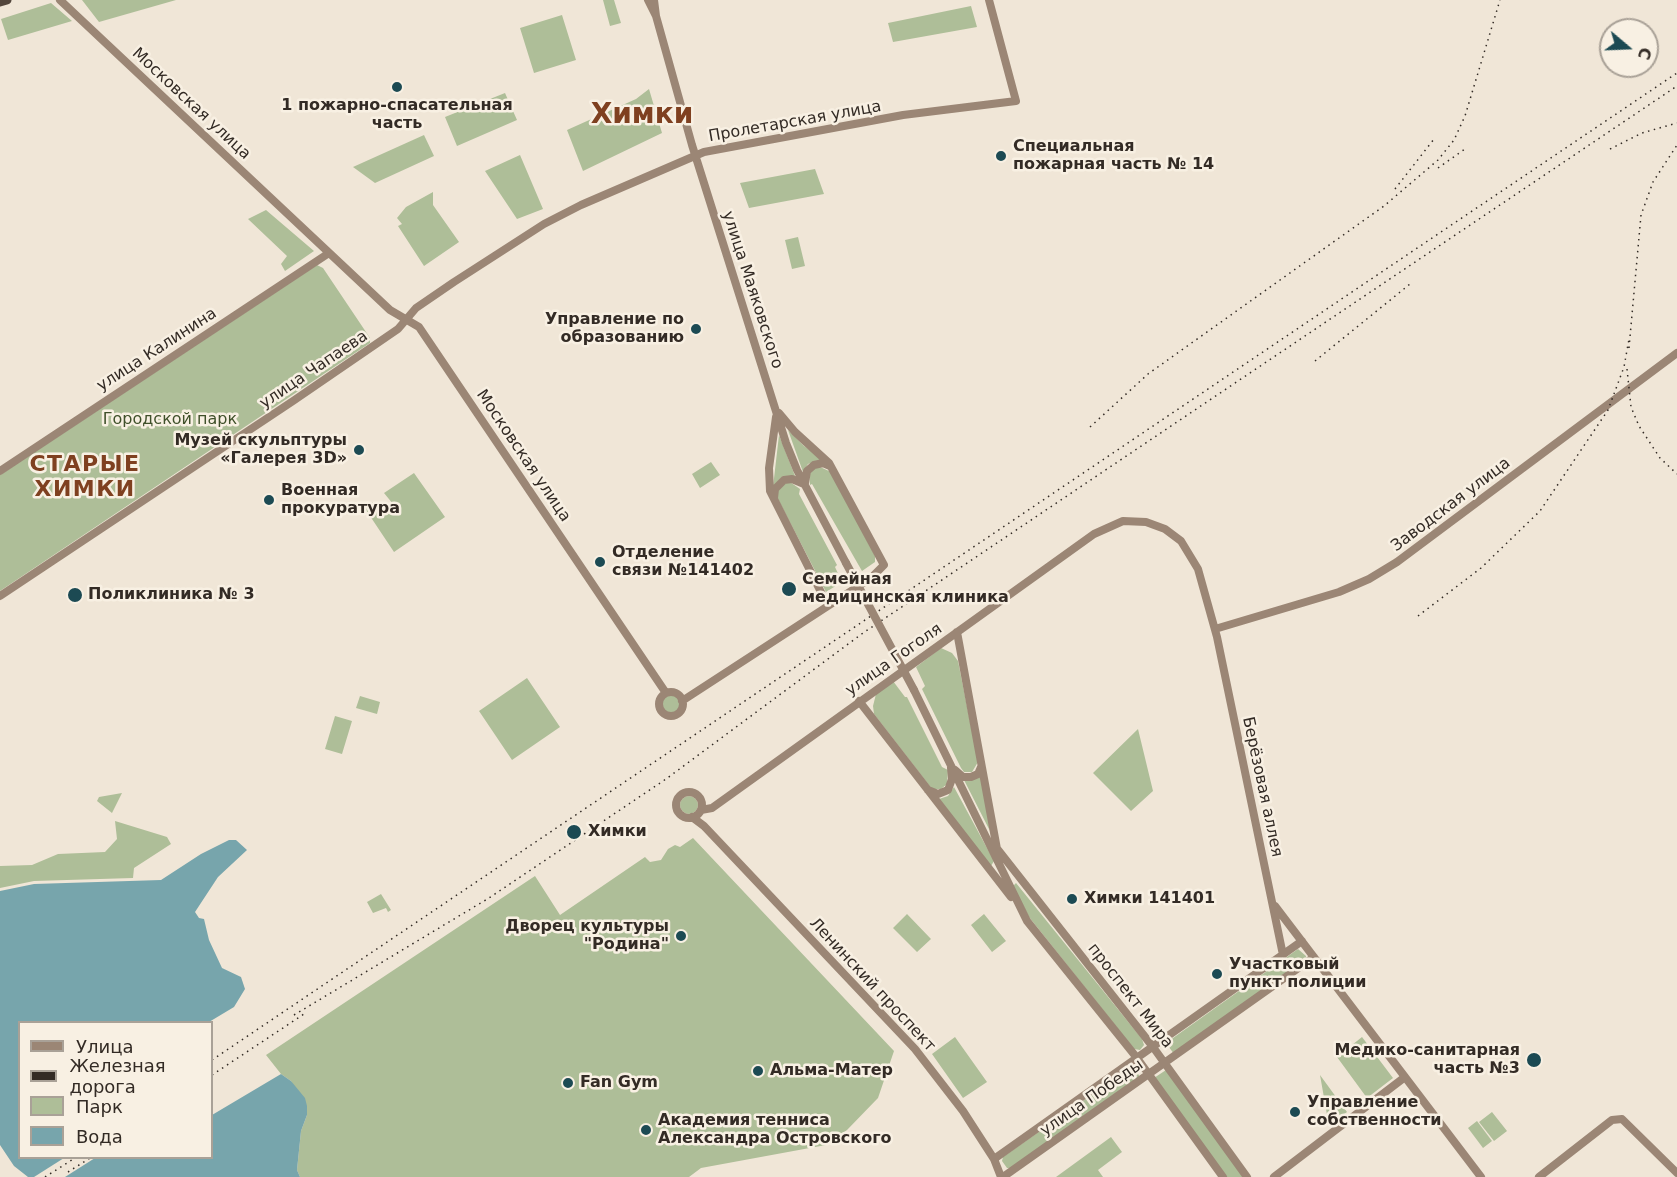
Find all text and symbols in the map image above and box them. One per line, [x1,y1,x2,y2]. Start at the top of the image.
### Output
north arrow [1599,18,1659,78]
street label: Московская улица [128,44,254,164]
text: С [1634,45,1655,62]
marker: 1 пожарно-спасательная часть [390,80,404,94]
place label: 1 пожарно-спасательная часть [281,96,513,134]
street label: Пролетарская улица [707,97,883,147]
district label: Химки [591,99,693,133]
place label: Специальная пожарная часть № 14 [1013,137,1214,175]
marker: Специальная пожарная часть № 14 [994,149,1008,163]
street label: улица Маяковского [717,209,787,371]
street label: улица Калинина [94,304,220,396]
place label: Управление по образованию [545,310,684,348]
marker: Управление по образованию [689,322,703,336]
street label: улица Чапаева [256,327,372,413]
street label: Московская улица [472,386,574,526]
park label: Городской парк [103,410,237,430]
place label: Музей скульптуры «Галерея 3D» [174,431,347,469]
marker: Музей скульптуры «Галерея 3D» [352,443,366,457]
district label: СТАРЫЕ ХИМКИ [29,452,141,504]
street label: Заводская улица [1388,454,1514,556]
place label: Военная прокуратура [281,481,400,519]
marker: Военная прокуратура [262,493,276,507]
place label: Отделение связи №141402 [612,543,754,581]
marker: Отделение связи №141402 [593,555,607,569]
place label: Семейная медицинская клиника [802,570,1009,608]
marker: Семейная медицинская клиника [780,580,798,598]
place label: Поликлиника № 3 [88,585,255,605]
marker: Поликлиника № 3 [66,586,84,604]
street label: улица Гоголя [842,620,946,700]
street label: Берёзовая аллея [1238,715,1286,859]
place label: Химки [588,822,647,842]
marker: Химки [565,823,583,841]
place label: Химки 141401 [1084,889,1215,909]
marker: Химки 141401 [1065,892,1079,906]
street label: Ленинский проспект [805,914,939,1056]
place label: Дворец культуры "Родина" [505,917,669,955]
marker: Дворец культуры "Родина" [674,929,688,943]
street label: проспект Мира [1083,940,1177,1052]
place label: Участковый пункт полиции [1229,955,1366,993]
marker: Участковый пункт полиции [1210,967,1224,981]
legend [18,1021,213,1159]
text: Улица [76,1036,133,1057]
place label: Медико-санитарная часть №3 [1334,1041,1520,1079]
marker: Медико-санитарная часть №3 [1525,1051,1543,1069]
text: Железная дорога [69,1055,166,1097]
street label: улица Победы [1037,1055,1147,1141]
place label: Альма-Матер [770,1061,893,1081]
marker: Альма-Матер [751,1064,765,1078]
place label: Fan Gym [580,1073,658,1093]
marker: Fan Gym [561,1076,575,1090]
place label: Управление собственности [1307,1093,1441,1131]
text: Парк [76,1096,123,1117]
marker: Управление собственности [1288,1105,1302,1119]
place label: Академия тенниса Александра Островского [658,1111,892,1149]
marker: Академия тенниса Александра Островского [639,1123,653,1137]
text: Вода [76,1126,123,1147]

